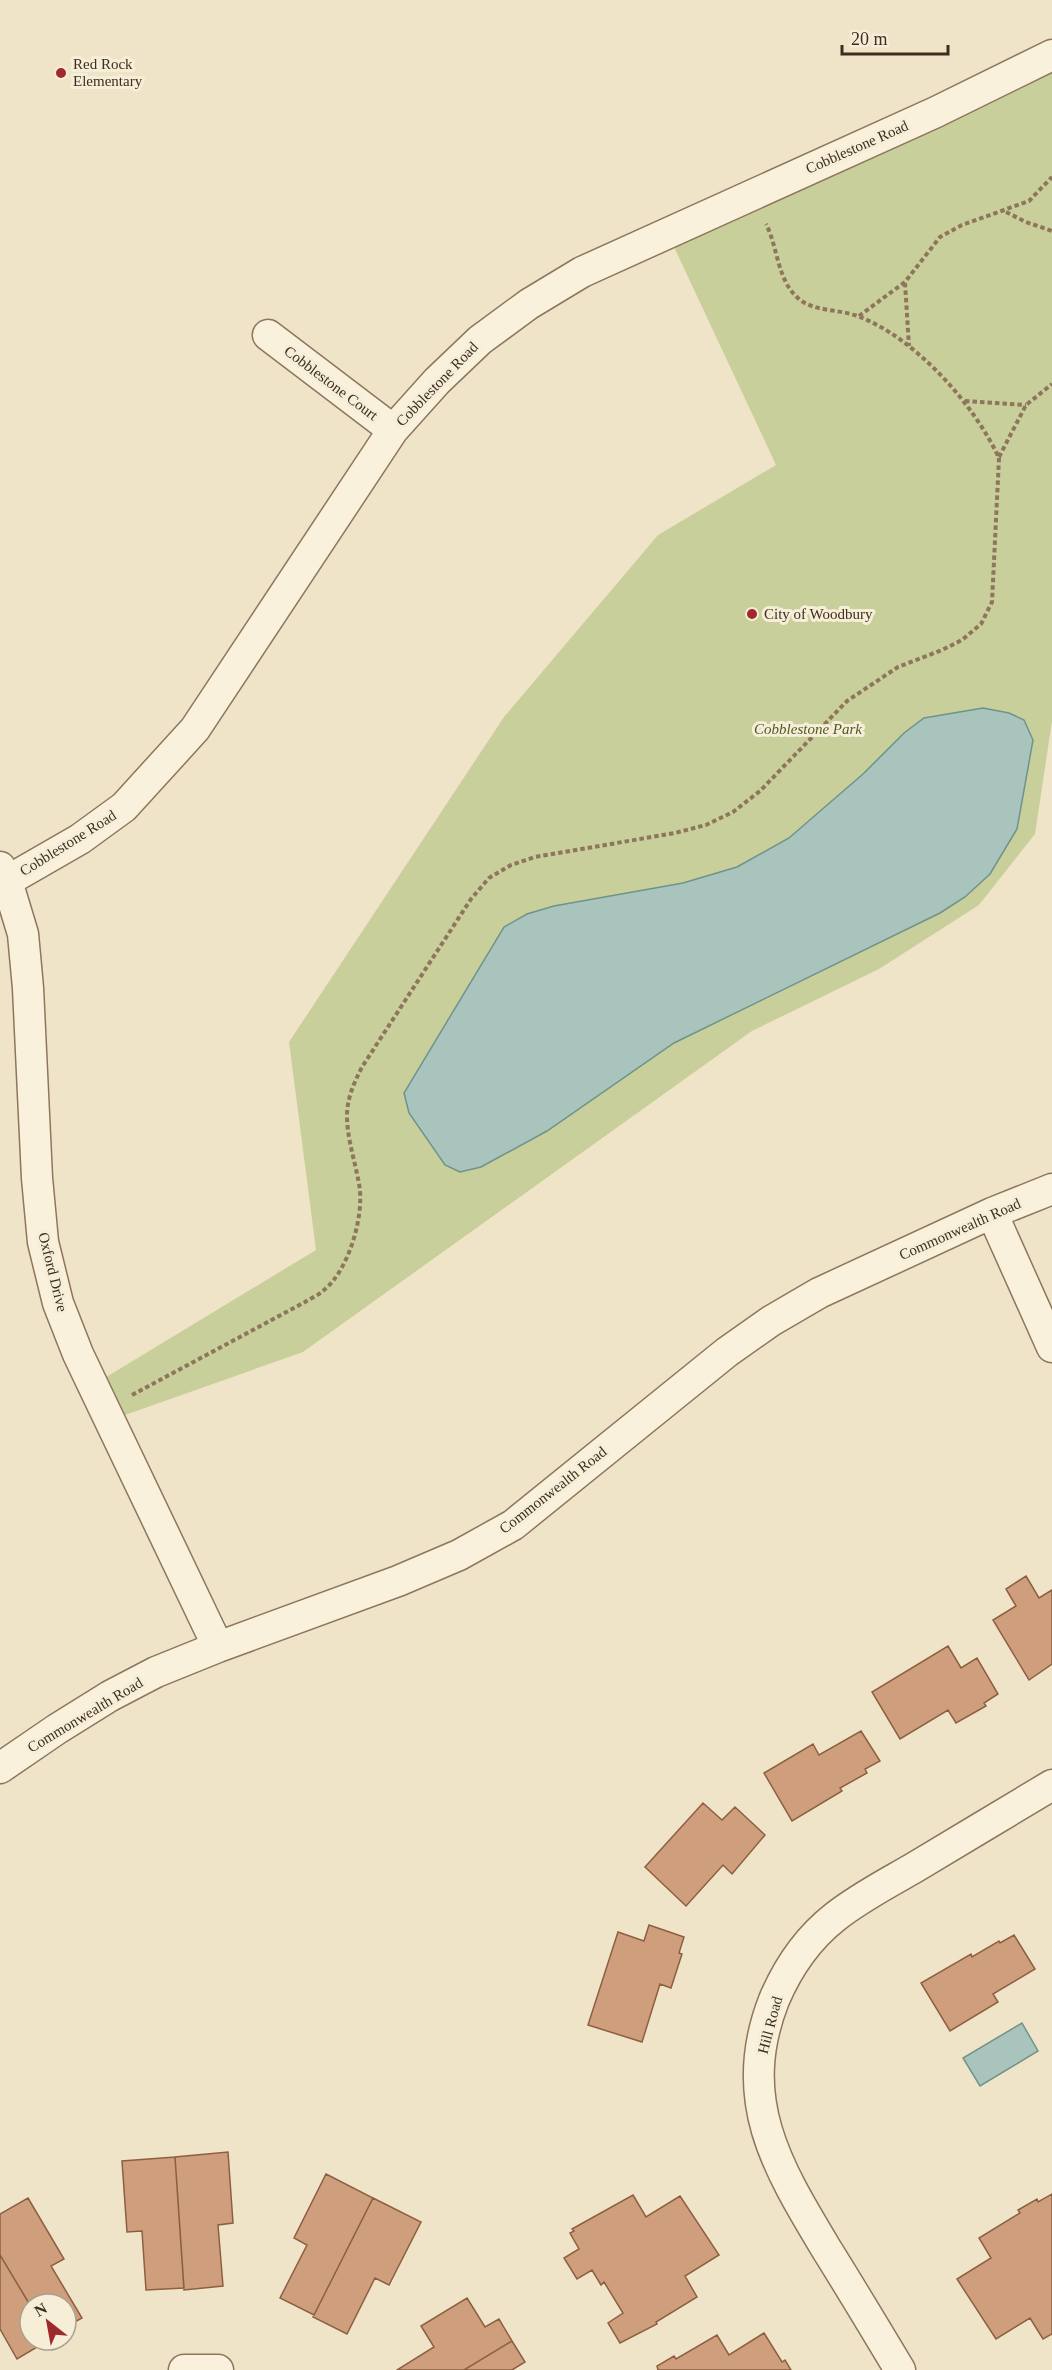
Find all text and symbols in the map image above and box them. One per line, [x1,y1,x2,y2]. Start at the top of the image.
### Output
scale bar [842,18,948,56]
text: 20 m [851,29,888,49]
place label: Red Rock Elementary [73,56,143,89]
marker: Red Rock Elementary [54,66,68,80]
street label: Cobblestone Road [803,117,911,177]
street label: Cobblestone Road [393,338,481,429]
street label: Cobblestone Court [281,343,382,424]
place label: City of Woodbury [764,606,873,622]
marker: City of Woodbury [745,607,759,621]
park label: Cobblestone Park [754,721,862,737]
street label: Cobblestone Road [17,807,119,879]
street label: Commonwealth Road [897,1195,1024,1263]
street label: Oxford Drive [35,1231,71,1314]
street label: Commonwealth Road [496,1443,610,1537]
street label: Commonwealth Road [25,1674,146,1756]
street label: Hill Road [755,1994,785,2055]
north arrow [18,2292,78,2352]
text: N [31,2299,50,2320]

